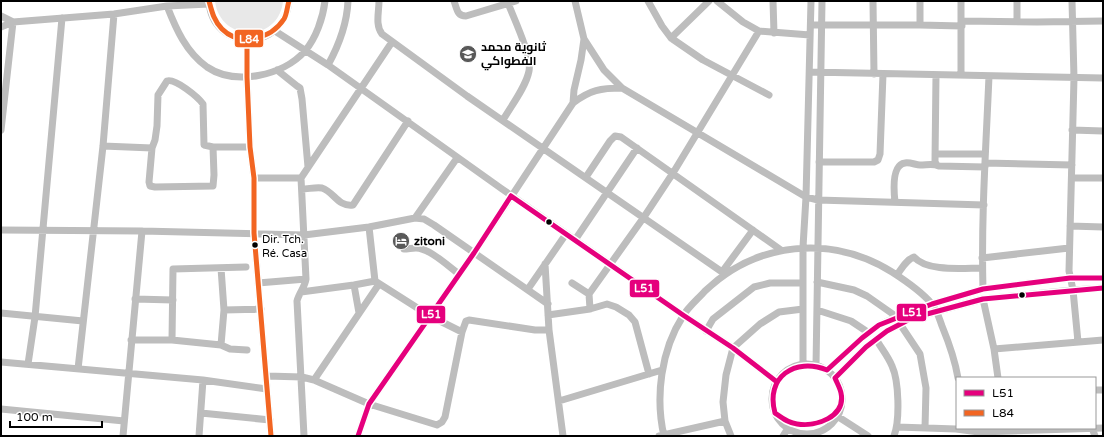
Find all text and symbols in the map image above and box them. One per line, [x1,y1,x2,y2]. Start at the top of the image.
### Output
line badge: L84 [234,29,264,48]
text: L84 [239,33,259,46]
place label: ثانوية محمد الفطواكي [481,40,547,71]
school or university icon: ثانوية محمد الفطواكي [458,44,478,64]
unlabelled marker [544,217,554,227]
hotel icon: zitoni [391,231,411,251]
place label: Dir. Tch. Ré. Casa [262,233,307,260]
place label: zitoni [414,234,445,248]
marker: Dir. Tch. Ré. Casa [250,240,260,250]
line badge: L51 [629,279,660,298]
text: L51 [634,282,654,295]
unlabelled marker [1017,290,1027,300]
line badge: L51 [896,303,927,322]
line badge: L51 [416,305,446,324]
text: L51 [902,306,922,319]
text: L51 [421,308,441,321]
legend [956,377,1096,429]
text: L51 [992,386,1014,400]
scale bar [10,403,102,429]
text: L84 [992,406,1014,420]
text: 100 m [16,410,53,424]

